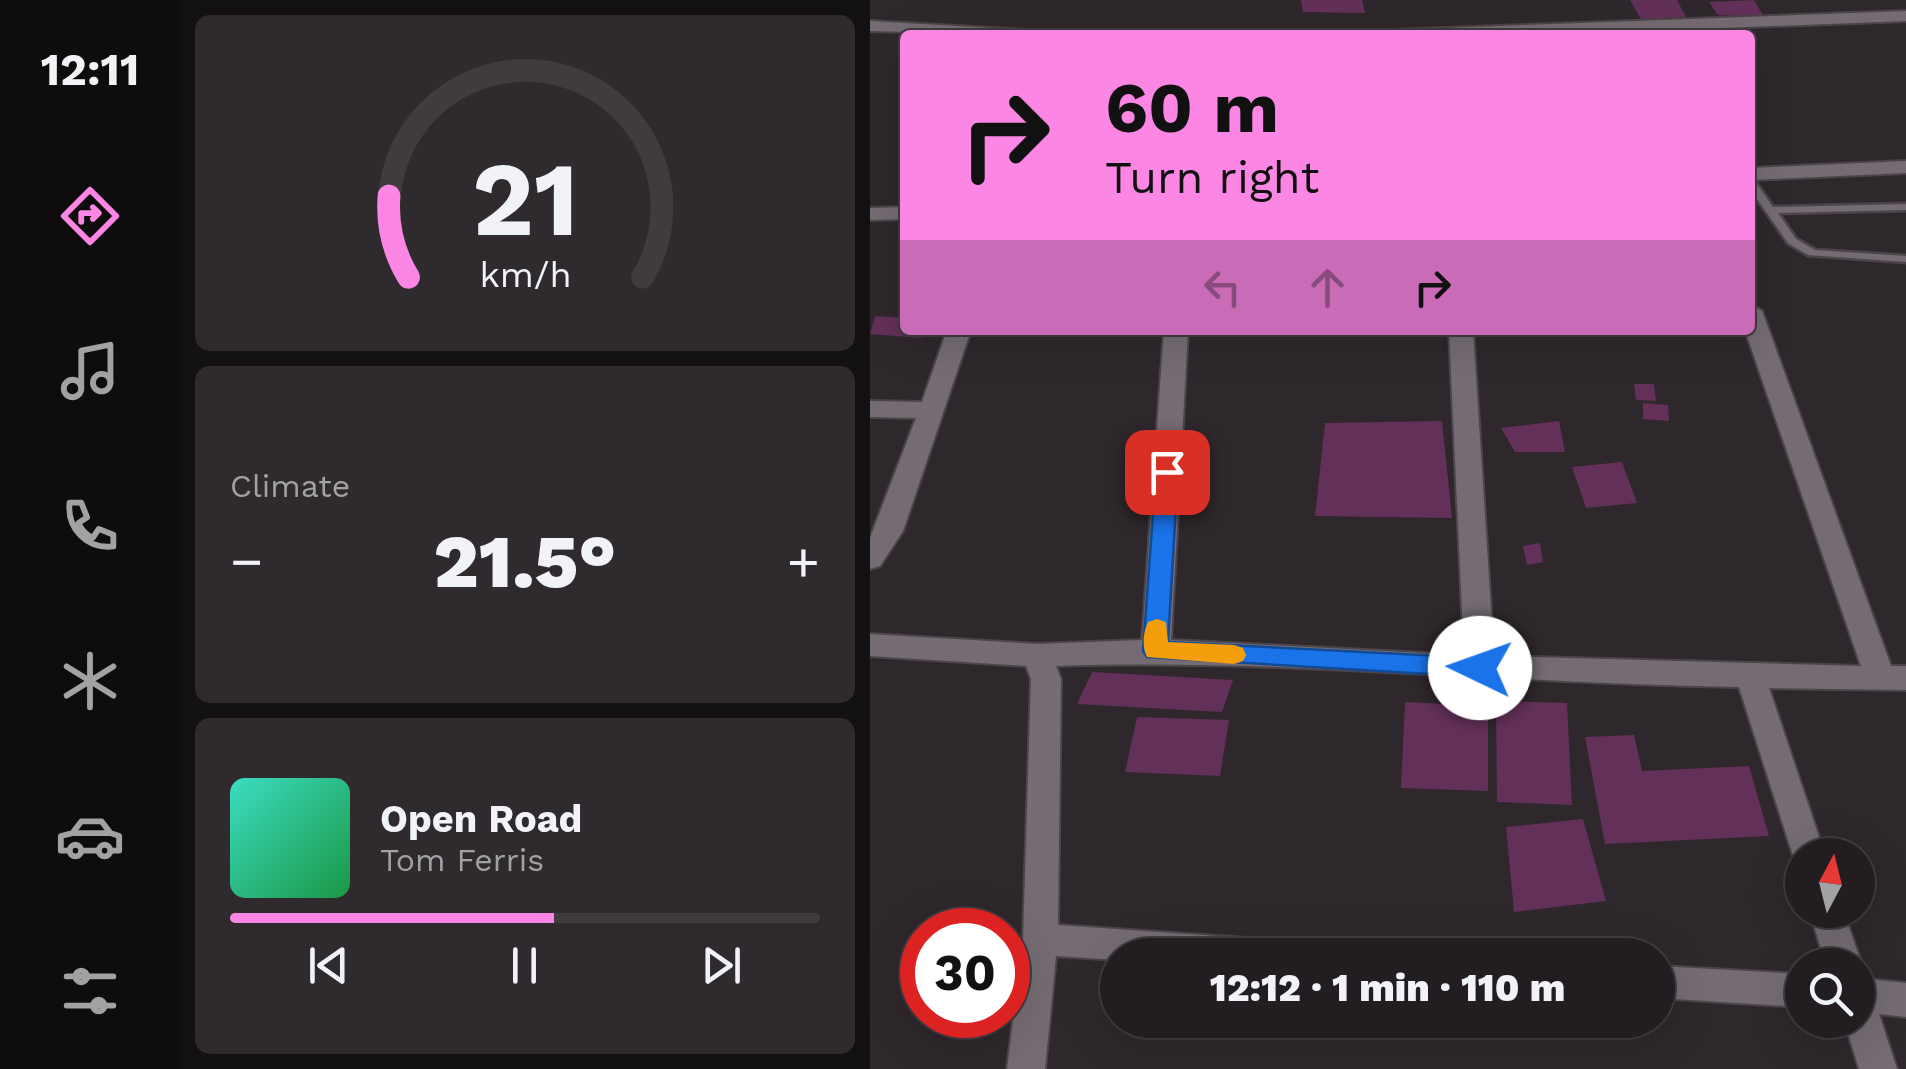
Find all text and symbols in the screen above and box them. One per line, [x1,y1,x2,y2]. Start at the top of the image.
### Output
text: 12:11 [41,43,139,96]
text: 60 m [1105,67,1279,149]
icon: right [940,70,1070,200]
text: 21 [472,138,578,260]
text: Turn right [1105,151,1319,204]
icon: directions [55,181,125,251]
text: km/h [479,254,571,296]
icon: left [1195,260,1250,315]
icon: ahead [1300,260,1355,315]
icon: right [1405,260,1460,315]
icon: music [55,336,125,406]
pin [1125,430,1210,515]
icon: arrive [1140,445,1195,500]
text: Climate [230,467,350,505]
icon: phone [55,491,125,561]
text: 21.5° [434,517,616,605]
text: − [230,529,263,593]
text: + [787,529,820,593]
position arrow [1428,616,1532,720]
icon: climate [55,646,125,716]
text: Open Road [380,797,582,841]
icon: car [55,801,125,871]
north arrow [1785,838,1875,928]
map controls [1785,838,1875,1038]
text: Tom Ferris [380,841,544,879]
speed limit sign: 30 [900,908,1030,1038]
icon: previous [301,938,356,993]
icon: pause [497,938,552,993]
icon: next [694,938,749,993]
button: search [1785,948,1875,1038]
icon: filters [55,956,125,1026]
text: 12:12 · 1 min · 110 m [1210,966,1565,1010]

